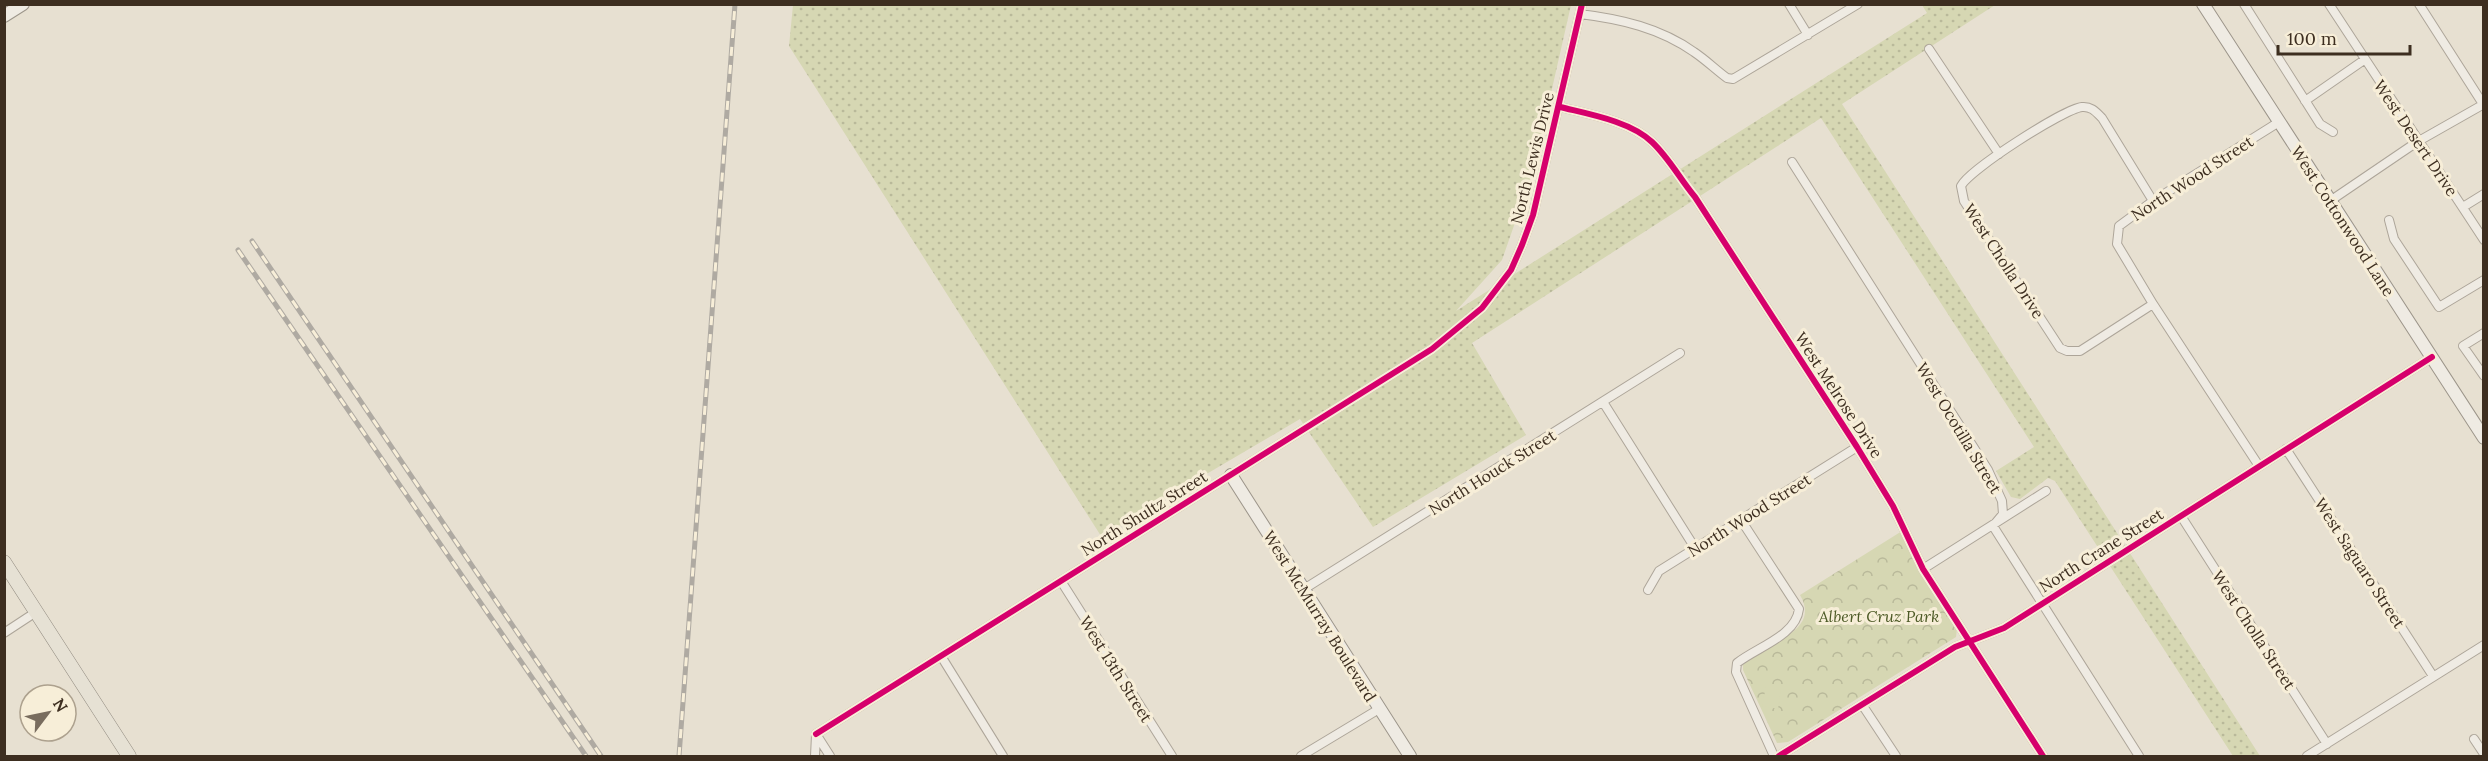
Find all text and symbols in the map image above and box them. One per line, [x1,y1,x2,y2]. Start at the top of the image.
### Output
scale bar [2278,18,2410,56]
text: 100 m [2287,27,2337,50]
street label: West Desert Drive [2370,76,2462,200]
street label: North Lewis Drive [1506,90,1558,226]
street label: North Wood Street [2127,131,2257,225]
street label: West Cottonwood Lane [2287,142,2399,300]
street label: West Cholla Drive [1959,200,2049,323]
street label: West Melrose Drive [1791,328,1887,462]
street label: West Ocotilla Street [1912,359,2006,498]
street label: North Houck Street [1425,424,1560,519]
street label: North Shultz Street [1077,466,1211,560]
street label: North Wood Street [1684,469,1815,561]
street label: West Saguaro Street [2310,494,2410,633]
street label: North Crane Street [2035,503,2167,596]
street label: West McMurray Boulevard [1259,527,1381,706]
street label: West Cholla Street [2208,567,2301,694]
park label: Albert Cruz Park [1818,606,1939,626]
street label: West 13th Street [1075,612,1157,727]
north arrow [18,683,78,743]
text: N [49,695,72,716]

